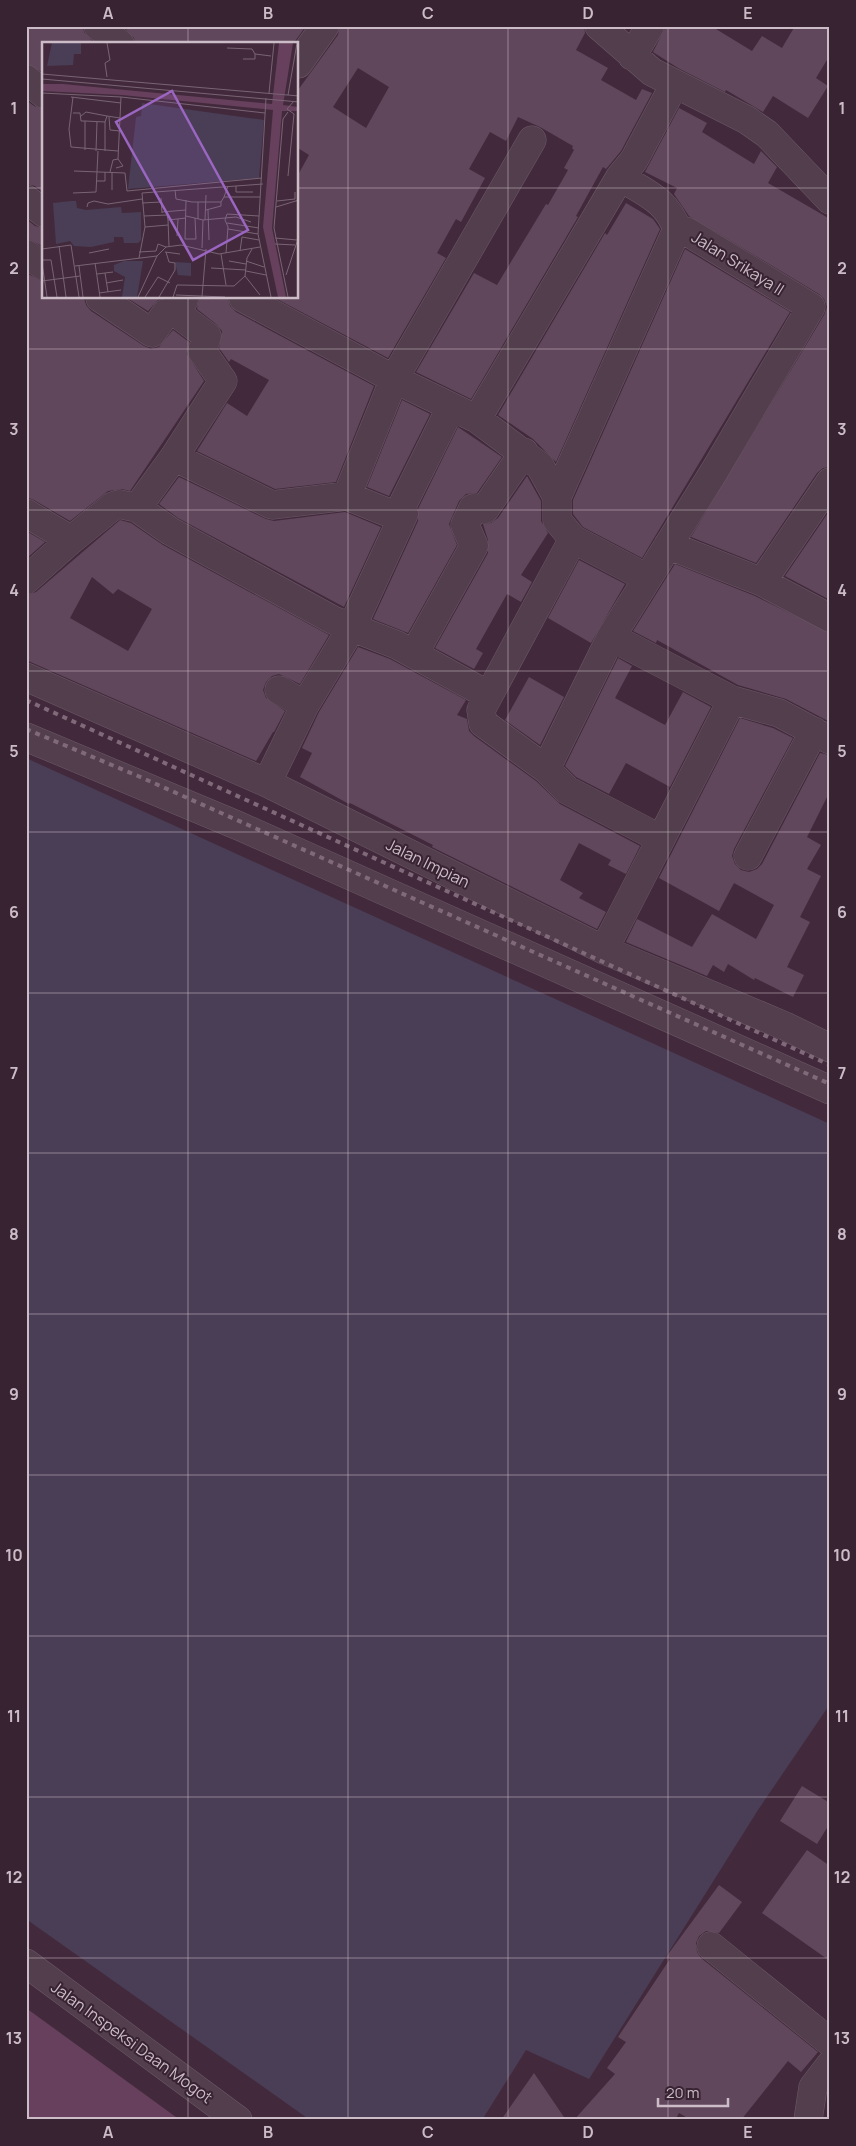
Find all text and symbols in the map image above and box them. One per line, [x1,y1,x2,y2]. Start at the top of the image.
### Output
text: A [103,2,114,24]
text: B [263,2,273,24]
text: C [422,2,434,24]
text: D [582,2,594,24]
text: E [743,2,753,24]
inset map [42,42,299,299]
text: 1 [10,97,18,119]
text: 1 [838,97,846,119]
street label: Jalan Srikaya II [688,226,788,300]
text: 2 [9,257,19,279]
text: 2 [837,257,847,279]
text: 3 [9,418,19,440]
text: 3 [837,418,847,440]
text: 4 [9,579,19,601]
text: 4 [837,579,847,601]
text: 5 [9,740,19,762]
text: 5 [837,740,847,762]
street label: Jalan Impian [382,833,474,893]
text: 6 [9,901,19,923]
text: 6 [837,901,847,923]
text: 7 [10,1062,18,1084]
text: 7 [838,1062,846,1084]
text: 8 [9,1223,19,1245]
text: 8 [837,1223,847,1245]
text: 9 [9,1383,19,1405]
text: 9 [837,1383,847,1405]
text: 10 [5,1544,23,1566]
text: 10 [833,1544,851,1566]
text: 11 [7,1705,21,1727]
text: 11 [835,1705,849,1727]
text: 12 [6,1866,22,1888]
text: 12 [834,1866,850,1888]
street label: Jalan Inspeksi Daan Mogot [47,1976,217,2108]
text: 13 [6,2027,22,2049]
text: 13 [834,2027,850,2049]
scale bar [658,2076,728,2108]
text: 20 m [666,2082,699,2103]
text: A [103,2121,114,2143]
text: B [263,2121,273,2143]
text: C [422,2121,434,2143]
text: D [582,2121,594,2143]
text: E [743,2121,753,2143]

